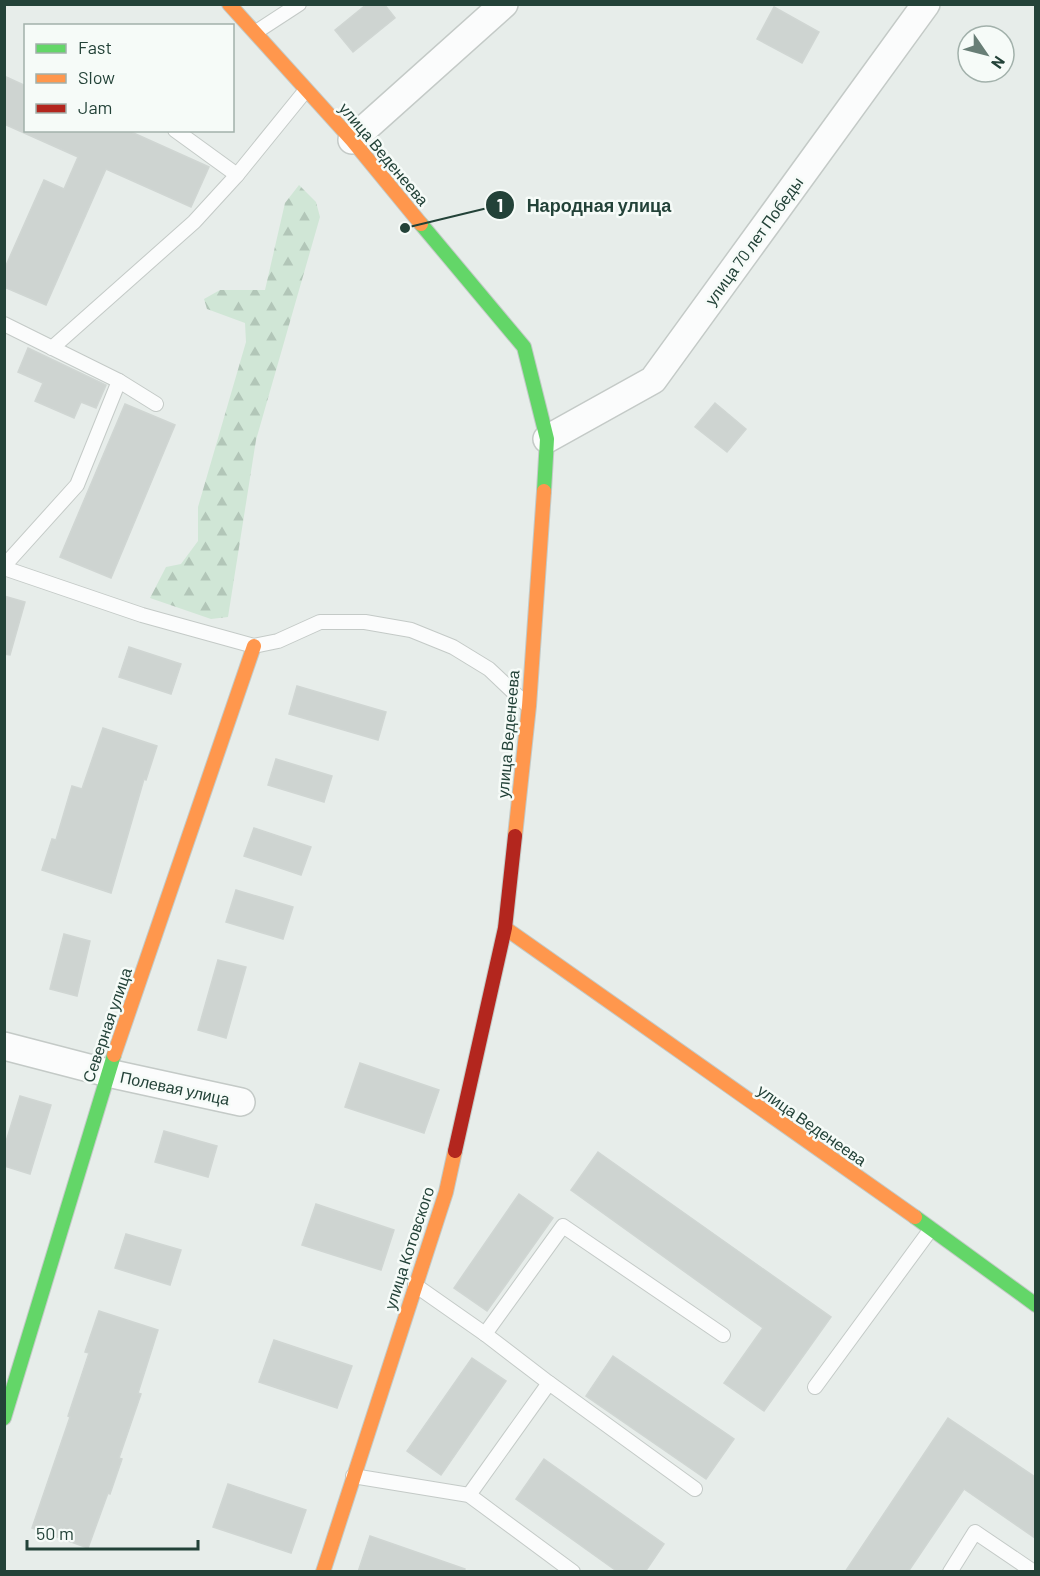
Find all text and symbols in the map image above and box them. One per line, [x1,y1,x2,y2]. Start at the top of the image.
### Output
legend [24,24,234,132]
north arrow [956,24,1016,84]
text: Fast [78,36,112,58]
text: N [988,53,1010,73]
text: Slow [78,66,115,88]
text: Jam [78,96,112,118]
street label: улица Веденеева [336,98,433,209]
street label: улица 70 лет Победы [701,173,807,309]
callout: Народная улица [485,187,683,223]
text: 1 [497,194,503,216]
text: Народная улица [527,194,672,216]
street label: улица Веденеева [492,669,523,799]
street label: Северная улица [78,965,135,1085]
street label: Полевая улица [119,1067,232,1108]
street label: улица Веденеева [754,1080,870,1169]
street label: улица Котовского [380,1184,437,1312]
scale bar [27,1513,198,1551]
text: 50 m [36,1522,74,1544]

